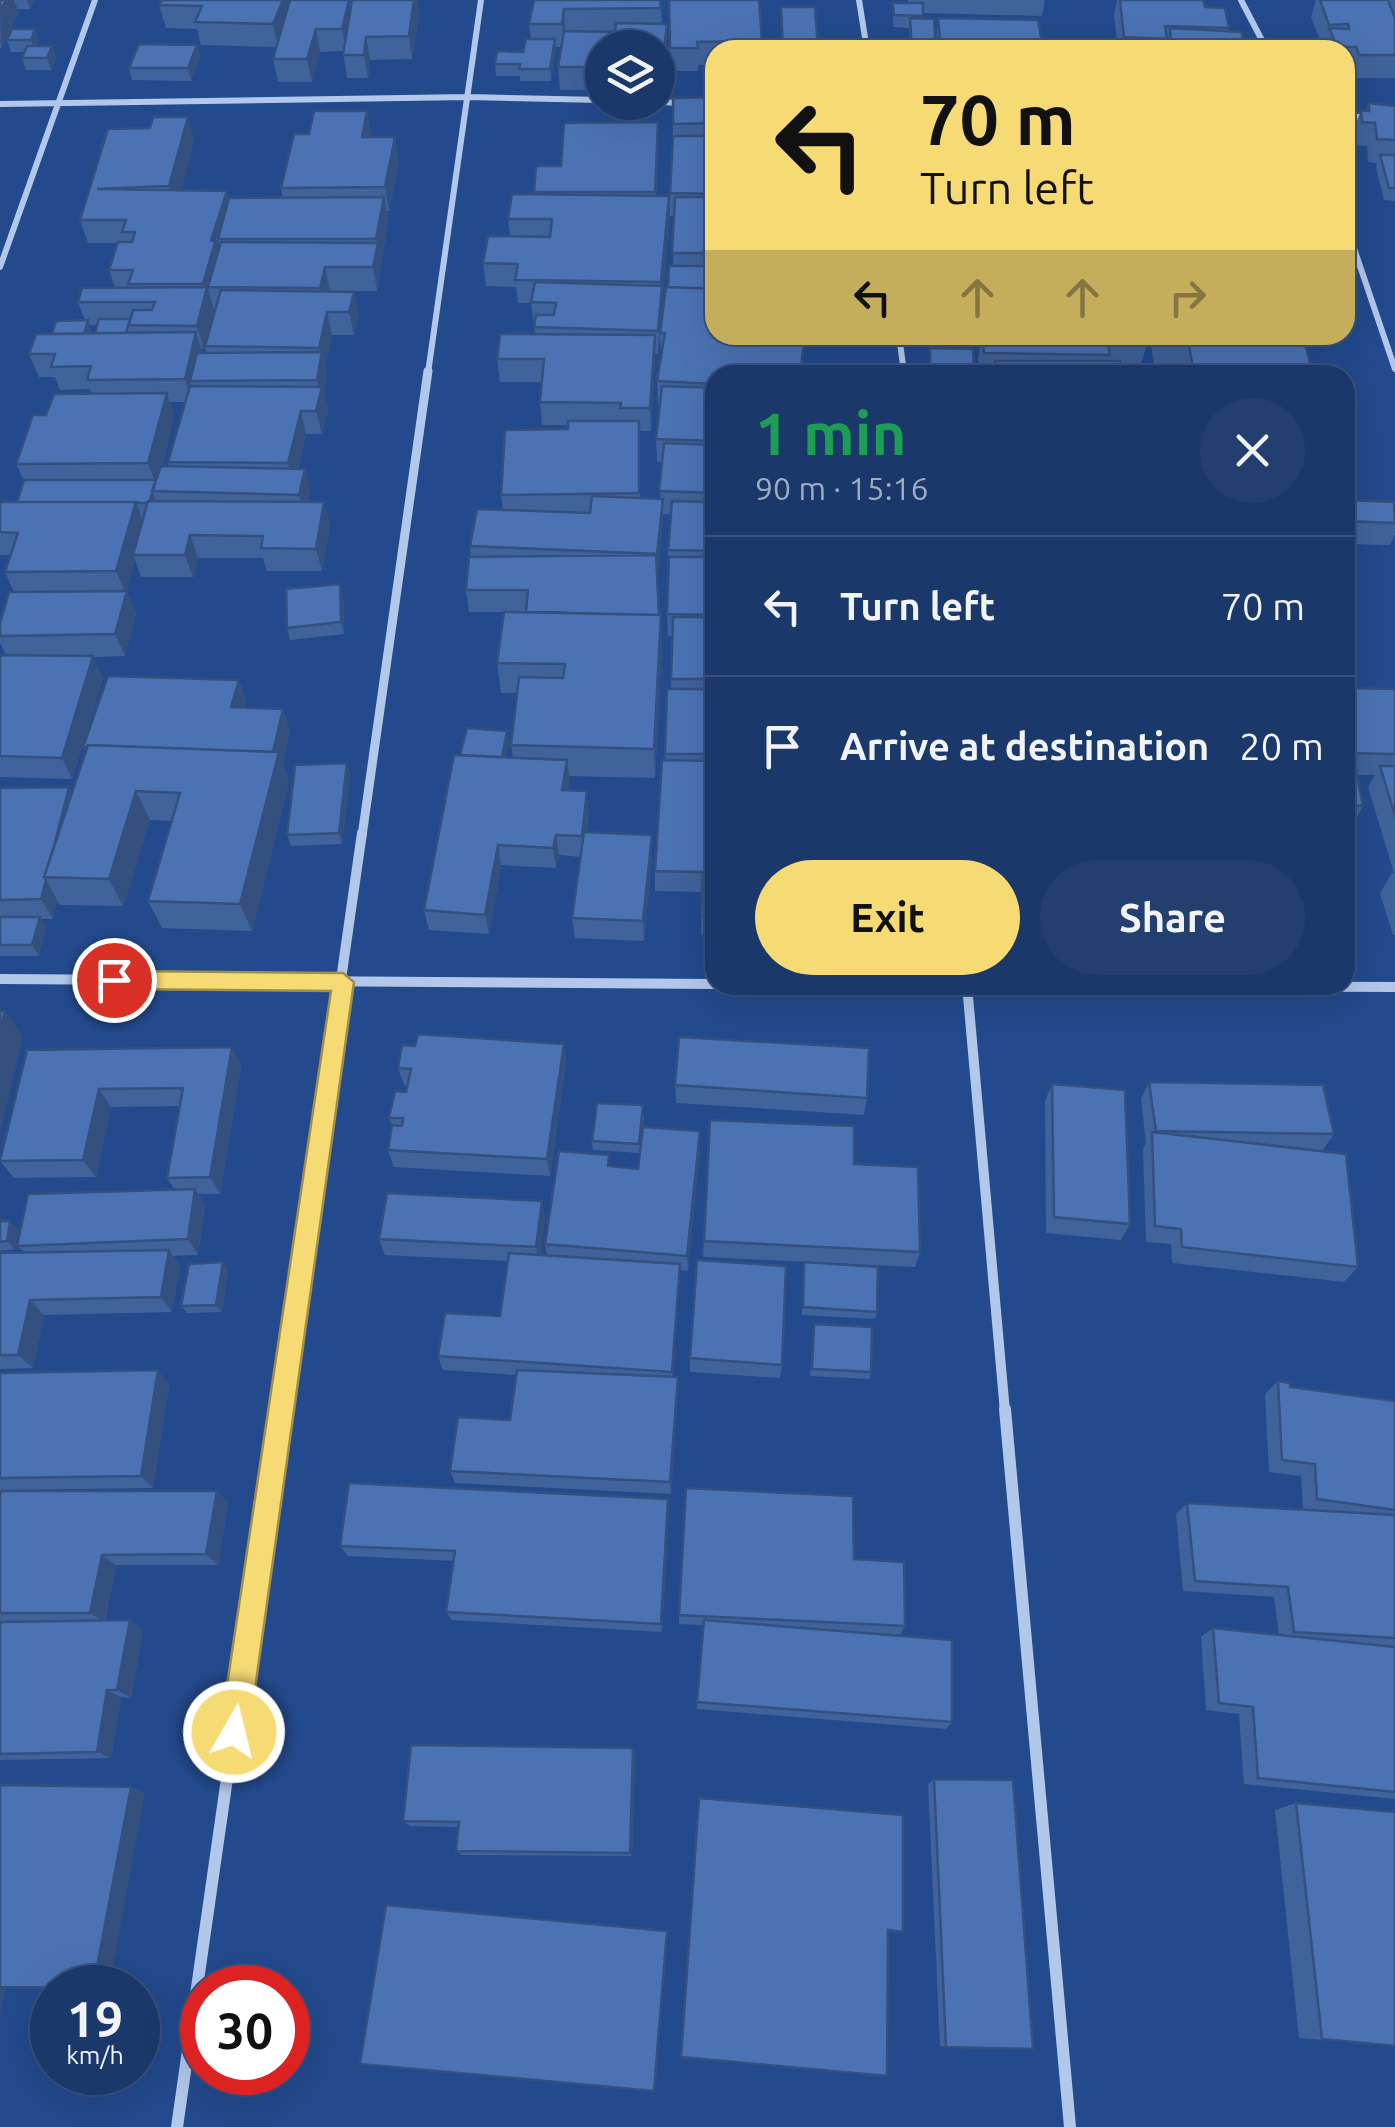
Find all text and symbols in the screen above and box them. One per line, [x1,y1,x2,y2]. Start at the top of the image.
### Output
map controls [585,30,675,120]
button: layers [585,30,675,120]
icon: left [755,80,885,210]
text: 70 m [920,80,1076,158]
text: Turn left [920,162,1094,213]
icon: left [845,270,900,325]
icon: ahead [950,270,1005,325]
icon: ahead [1055,270,1110,325]
icon: right [1160,270,1215,325]
button: close [1200,398,1305,503]
text: 1 min [755,399,907,466]
text: 90 m · 15:16 [755,470,929,506]
icon: left [755,579,810,634]
text: Turn left [840,585,995,627]
text: 70 m [1221,585,1305,627]
icon: arrive [755,719,810,774]
text: Arrive at destination [840,725,1209,767]
text: 20 m [1239,725,1324,767]
button: Exit [755,860,1020,975]
button: Share [1040,860,1305,975]
pin [72,938,157,1023]
icon: arrive [87,953,142,1008]
position arrow [182,1680,286,1784]
speed limit sign: 30 [180,1965,310,2095]
text: 19 [67,1990,123,2046]
text: km/h [66,2041,124,2069]

